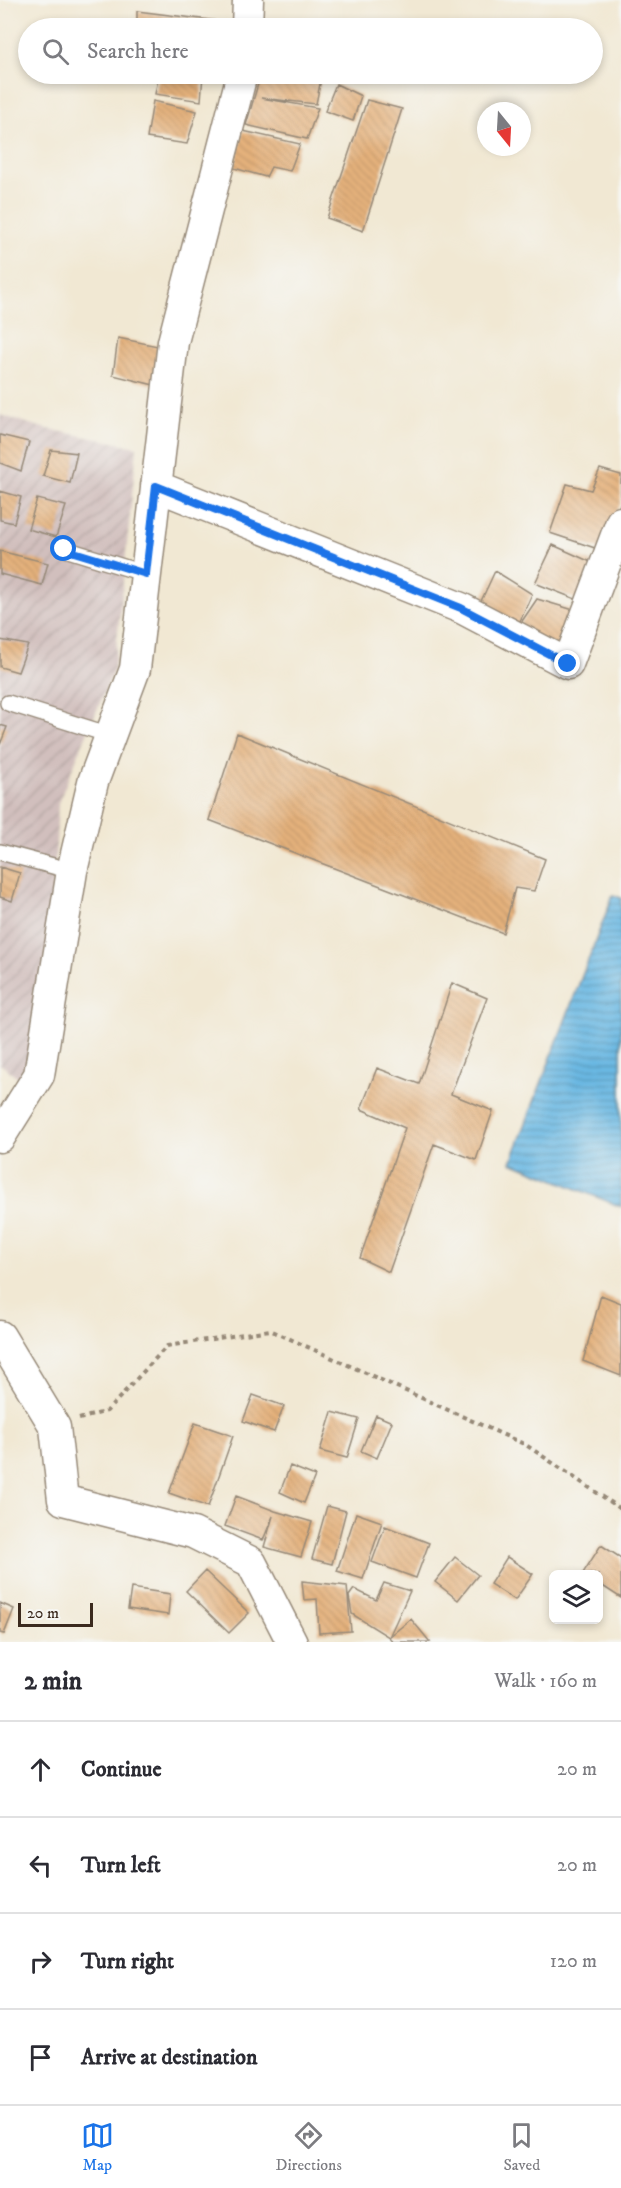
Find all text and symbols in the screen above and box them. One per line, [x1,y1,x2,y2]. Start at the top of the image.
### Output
search box [18,18,603,84]
icon: search [39,35,72,68]
text: Search here [87,38,189,65]
north arrow [477,102,531,156]
route start [50,535,76,561]
route end [554,650,580,676]
map controls [549,1570,603,1624]
button: layers [549,1570,603,1624]
scale bar [18,1600,93,1628]
text: 20 m [27,1603,59,1623]
text: 2 min [24,1665,82,1698]
text: Walk · 160 m [494,1669,597,1694]
icon: ahead [24,1753,57,1786]
text: Continue [81,1756,162,1783]
text: 20 m [557,1757,597,1782]
icon: left [24,1849,57,1882]
text: Turn left [81,1852,161,1879]
text: 20 m [557,1853,597,1878]
icon: right [24,1945,57,1978]
text: Turn right [81,1948,174,1975]
text: 120 m [550,1949,597,1974]
icon: arrive [24,2041,57,2074]
text: Arrive at destination [81,2044,258,2071]
tab: Map [81,2119,114,2175]
tab: Directions [275,2119,342,2175]
tab: Saved [503,2119,540,2175]

